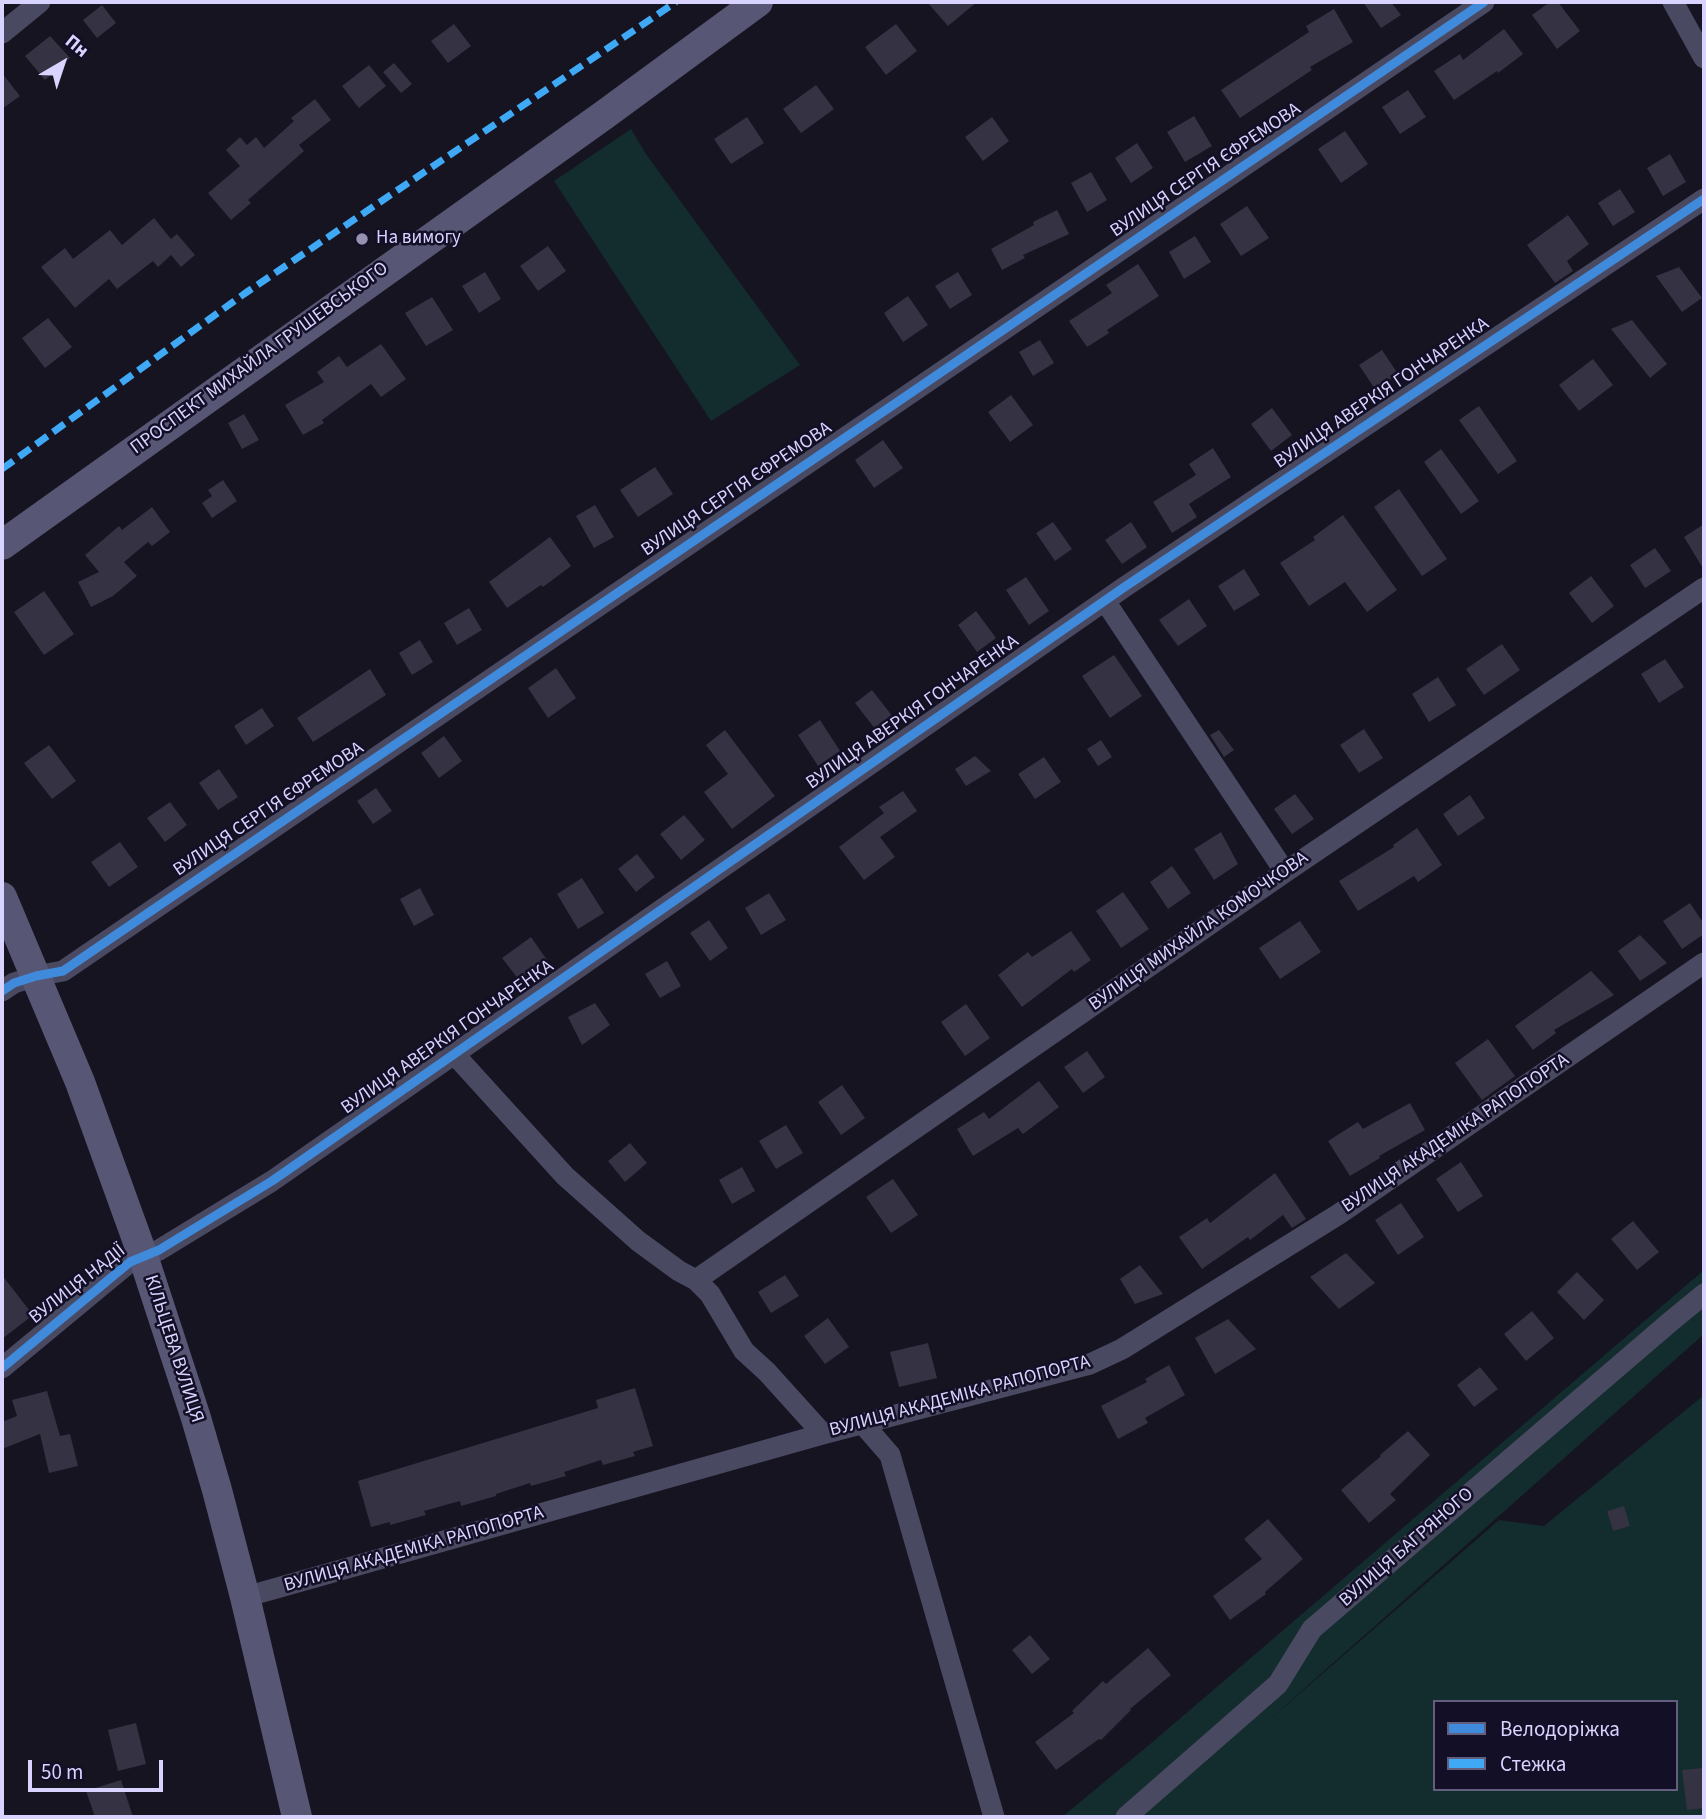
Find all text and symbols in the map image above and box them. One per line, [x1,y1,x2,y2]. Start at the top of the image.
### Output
north arrow [28,28,98,98]
text: Пн [59,28,94,64]
street label: ВУЛИЦЯ СЕРГІЯ ЄФРЕМОВА [1106,99,1306,243]
place label: На вимогу [376,228,461,250]
marker: На вимогу [354,231,370,247]
street label: ПРОСПЕКТ МИХАЙЛА ГРУШЕВСЬКОГО [127,258,393,460]
street label: ВУЛИЦЯ АВЕРКІЯ ГОНЧАРЕНКА [1270,313,1494,475]
street label: ВУЛИЦЯ СЕРГІЯ ЄФРЕМОВА [637,418,837,562]
street label: ВУЛИЦЯ АВЕРКІЯ ГОНЧАРЕНКА [802,631,1024,795]
street label: ВУЛИЦЯ СЕРГІЯ ЄФРЕМОВА [169,738,369,882]
street label: ВУЛИЦЯ МИХАЙЛА КОМОЧКОВА [1085,847,1313,1017]
street label: ВУЛИЦЯ АВЕРКІЯ ГОНЧАРЕНКА [337,956,559,1120]
street label: ВУЛИЦЯ АКАДЕМІКА РАПОПОРТА [1338,1049,1574,1219]
street label: ВУЛИЦЯ НАДІЇ [25,1240,131,1330]
street label: КІЛЬЦЕВА ВУЛИЦЯ [138,1272,208,1426]
street label: ВУЛИЦЯ АКАДЕМІКА РАПОПОРТА [827,1351,1093,1443]
street label: ВУЛИЦЯ БАГРЯНОГО [1335,1484,1479,1612]
street label: ВУЛИЦЯ АКАДЕМІКА РАПОПОРТА [282,1502,546,1598]
legend [1433,1700,1678,1791]
text: Велодоріжка [1500,1714,1620,1744]
scale bar [32,1745,166,1789]
text: Стежка [1500,1749,1566,1779]
text: 50 m [41,1757,83,1787]

